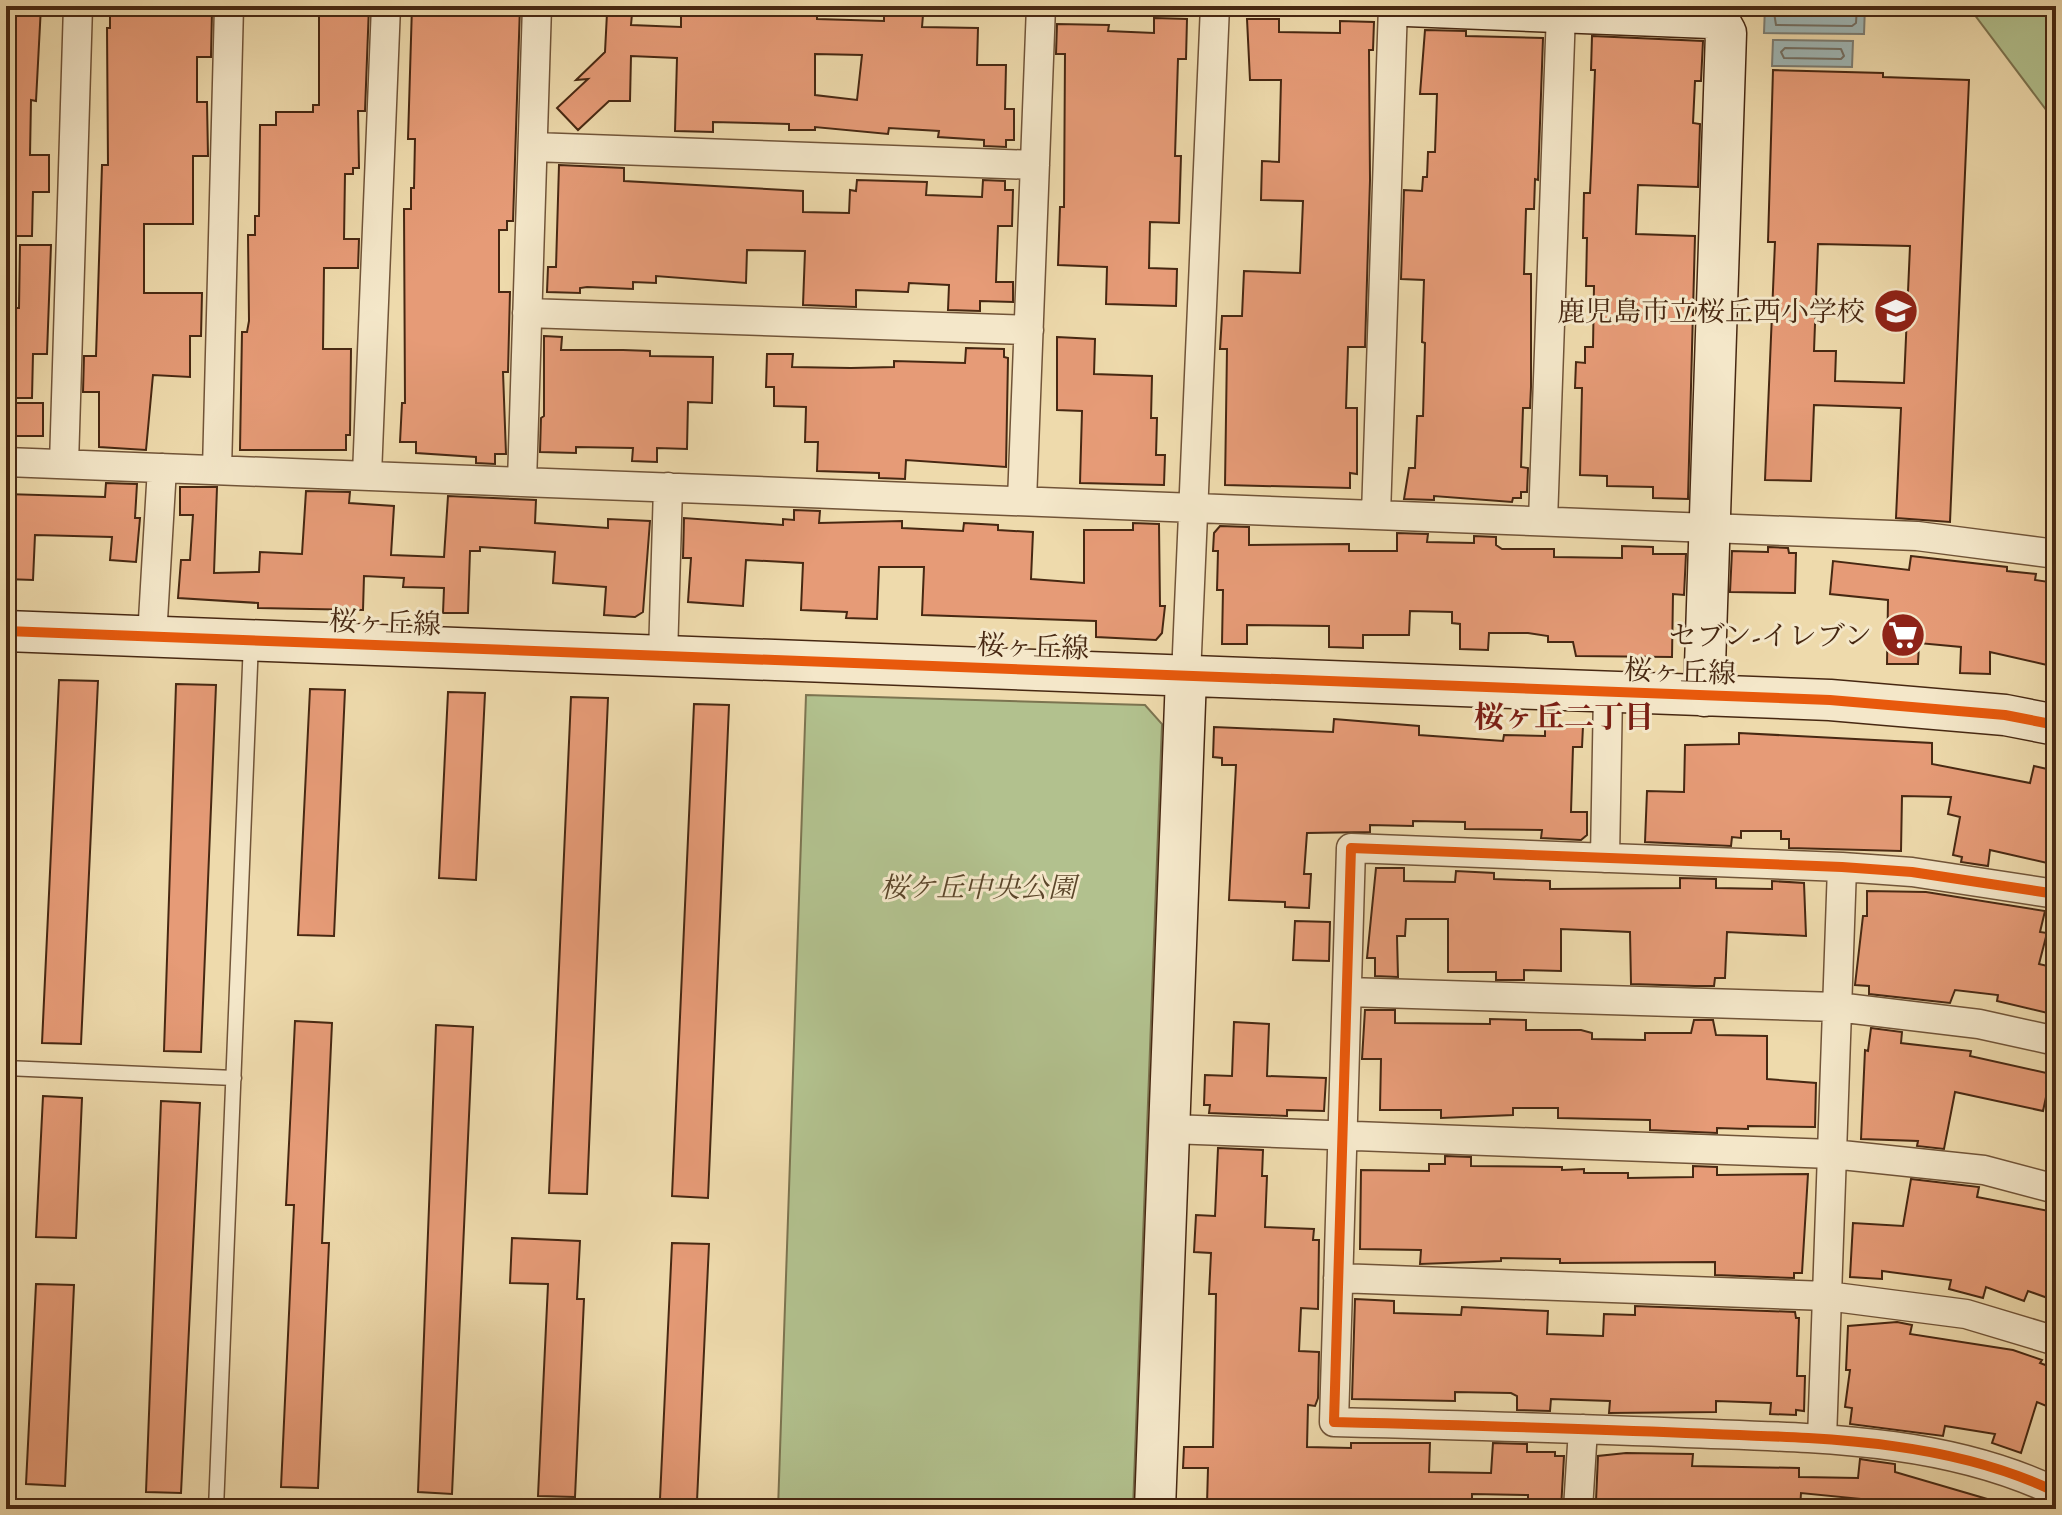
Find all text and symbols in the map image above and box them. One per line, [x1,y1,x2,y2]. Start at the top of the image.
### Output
school or university icon: 鹿児島市立桜丘西小学校 [1872,287,1920,335]
place label: 鹿児島市立桜丘西小学校 [1557,294,1865,334]
street label: 桜ヶ丘線 [328,603,442,647]
supermarket icon: セブン-イレブン [1879,611,1927,659]
place label: セブン-イレブン [1669,618,1872,658]
street label: 桜ヶ丘線 [976,627,1090,671]
street label: 桜ヶ丘線 [1623,652,1737,696]
district label: 桜ヶ丘二丁目 [1474,698,1654,741]
park label: 桜ケ丘中央公園 [880,870,1080,910]

